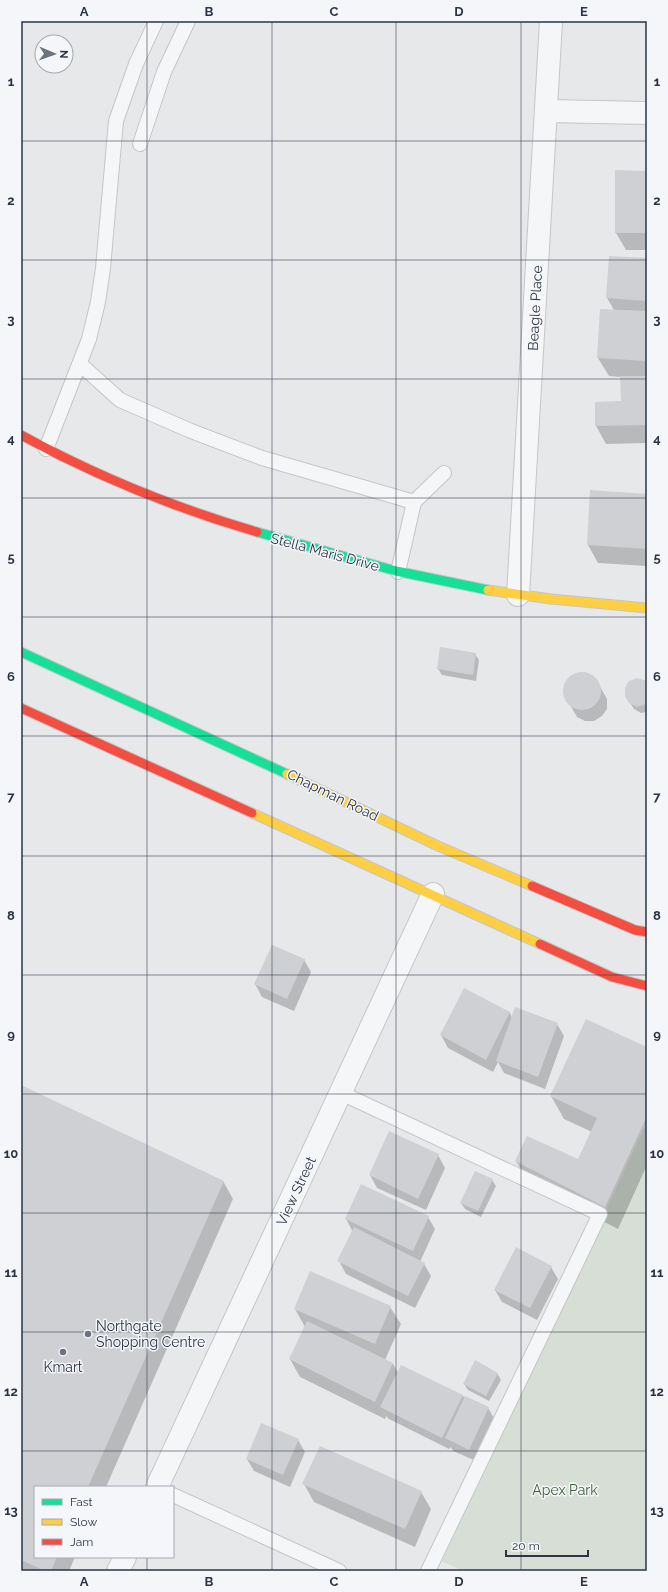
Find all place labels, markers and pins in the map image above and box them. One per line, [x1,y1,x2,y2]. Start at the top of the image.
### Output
place label: Northgate Shopping Centre [96,1318,205,1350]
marker: Northgate Shopping Centre [83,1329,93,1339]
marker: Kmart [58,1347,68,1357]
place label: Kmart [43,1359,83,1375]

